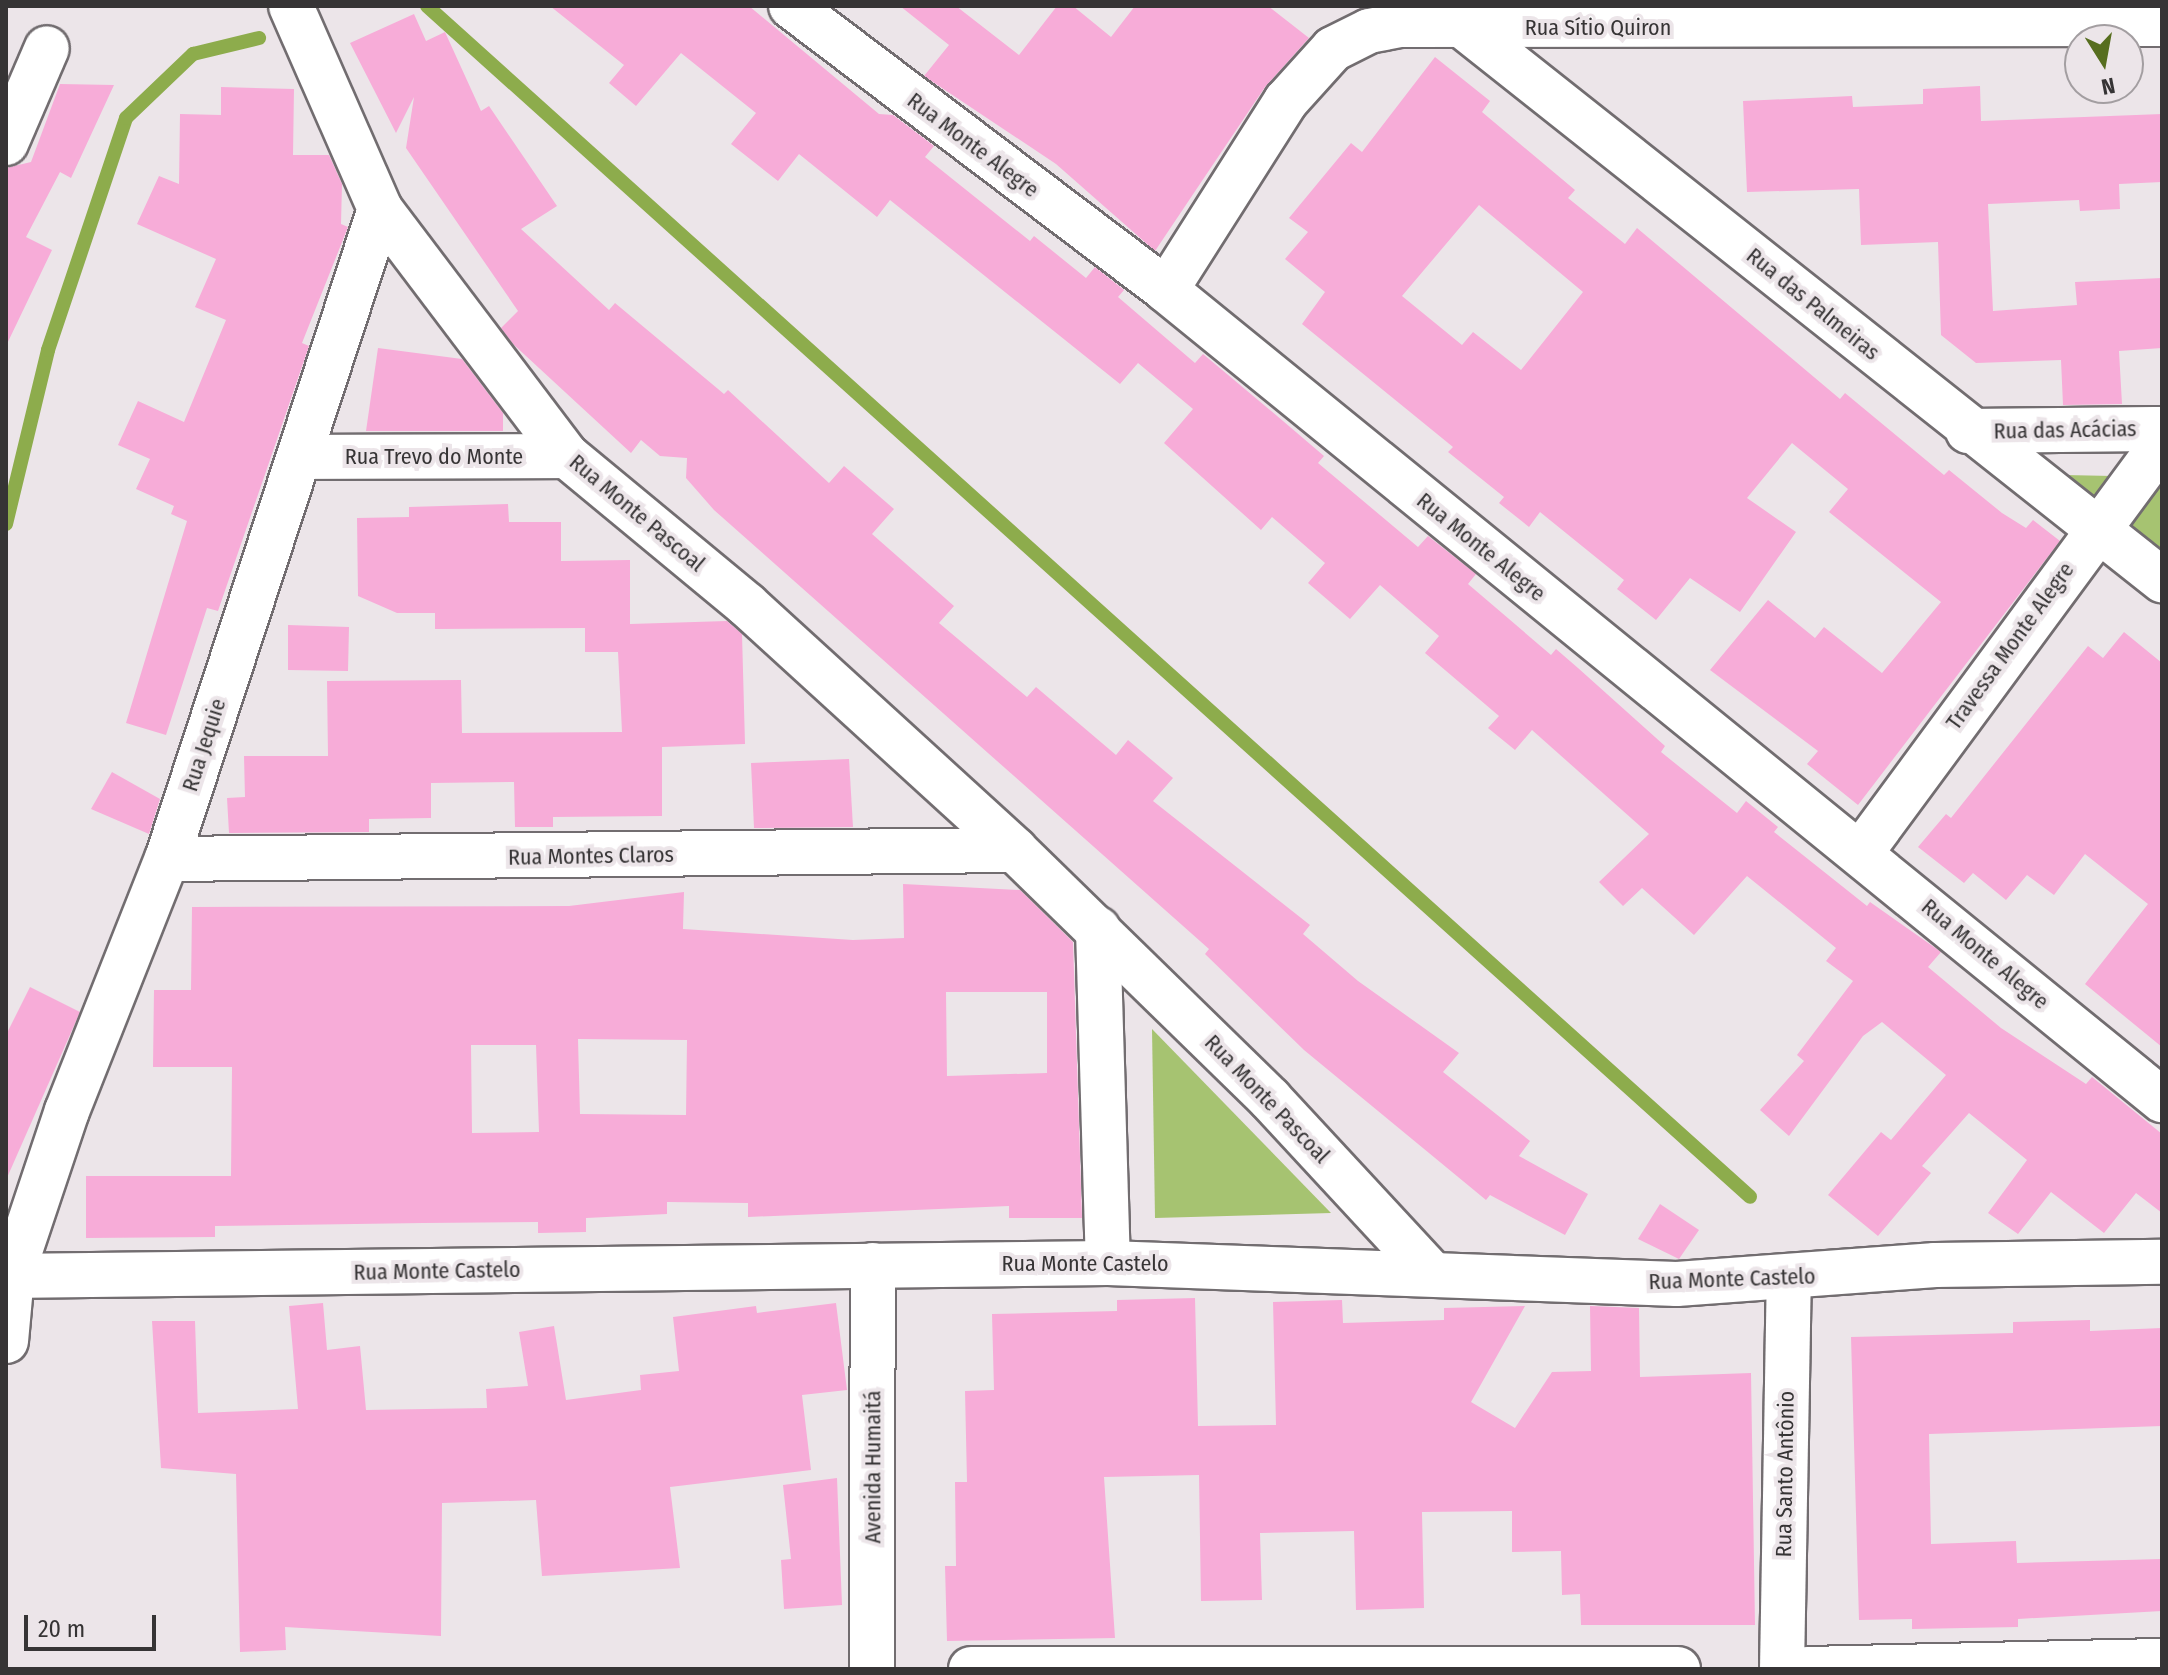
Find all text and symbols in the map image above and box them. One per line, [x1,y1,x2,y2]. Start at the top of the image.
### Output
street label: Rua Sítio Quiron [1525,15,1671,41]
north arrow [2064,24,2144,104]
text: N [2099,72,2117,101]
street label: Rua Monte Alegre [902,87,1044,203]
street label: Rua das Palmeiras [1741,242,1885,366]
street label: Rua das Acácias [1993,416,2137,444]
street label: Rua Trevo do Monte [345,444,523,470]
street label: Rua Monte Pascoal [564,449,710,577]
street label: Rua Monte Alegre [1411,487,1551,607]
street label: Travessa Monte Alegre [1941,557,2079,735]
street label: Rua Jequie [177,695,231,795]
street label: Rua Montes Claros [508,841,674,871]
street label: Rua Monte Alegre [1916,893,2054,1015]
street label: Rua Monte Pascoal [1199,1029,1335,1169]
street label: Rua Monte Castelo [1001,1251,1169,1277]
street label: Rua Monte Castelo [353,1256,521,1286]
street label: Rua Monte Castelo [1648,1263,1816,1295]
street label: Rua Santo Antônio [1770,1390,1800,1558]
street label: Avenida Humaitá [860,1391,886,1543]
scale bar [28,1599,160,1649]
text: 20 m [38,1615,85,1643]

